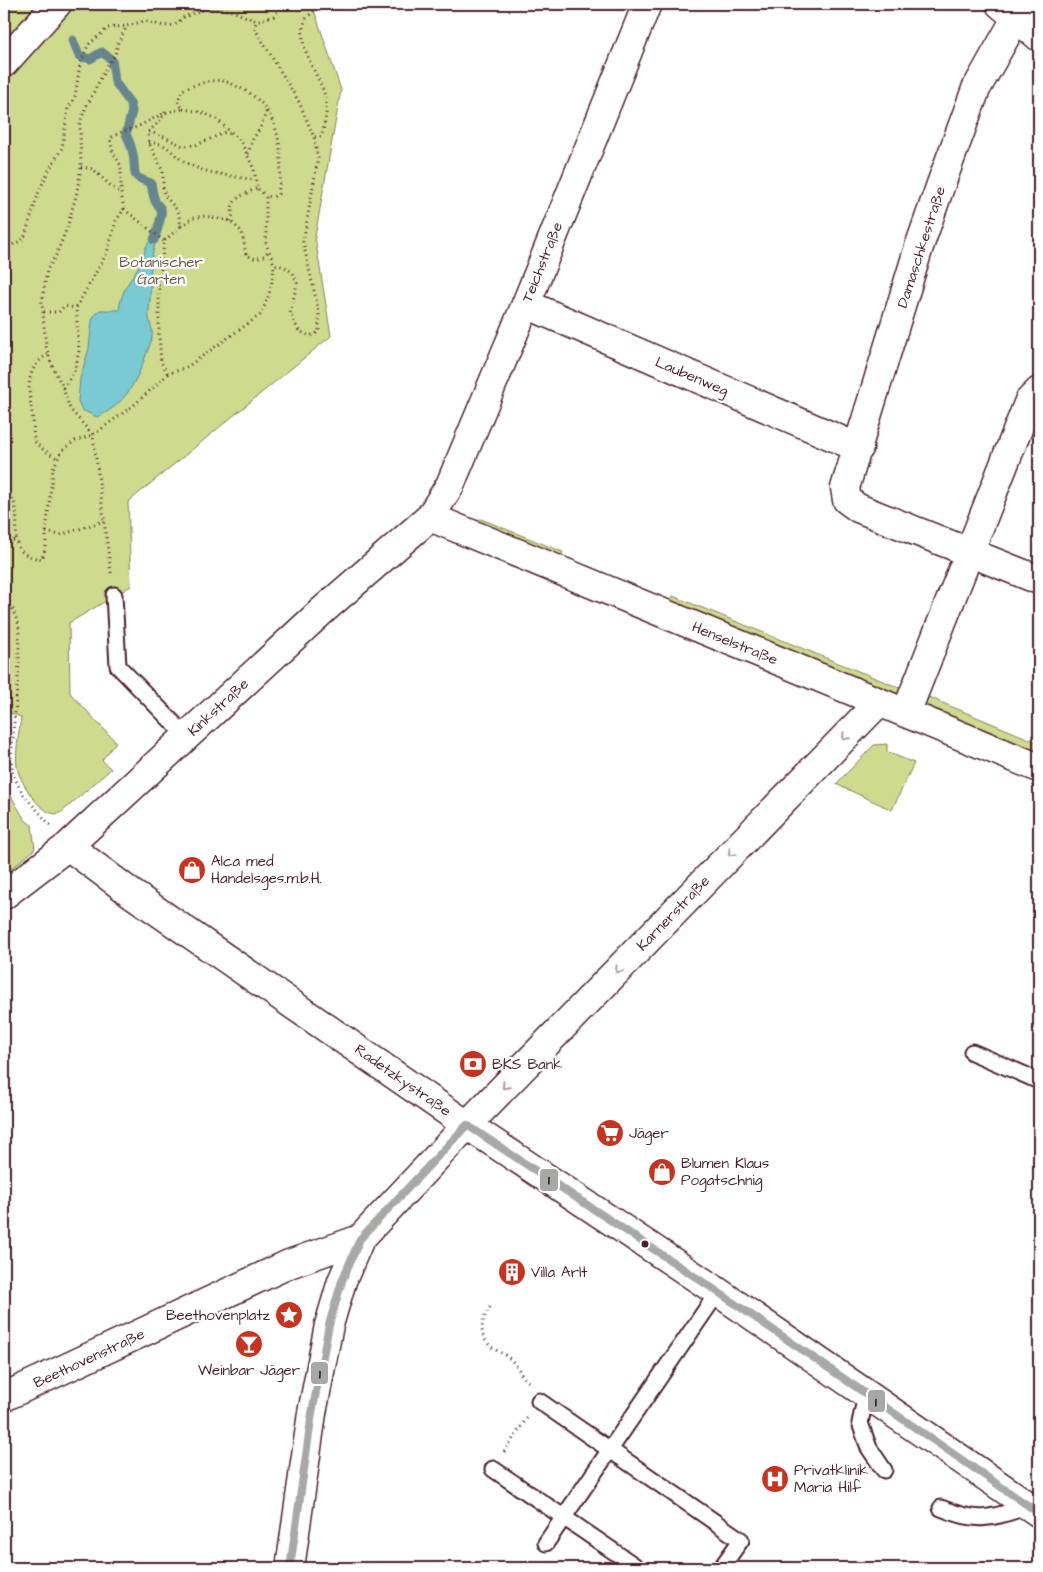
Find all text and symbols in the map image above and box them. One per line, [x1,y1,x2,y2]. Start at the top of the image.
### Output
street label: Damaschkestraße [892,184,951,311]
street label: Teichstraße [517,219,568,305]
park label: Botanischer Garten [119,252,203,290]
street label: Laubenweg [652,352,732,402]
street label: Henselstraße [689,617,781,670]
street label: Kinkstraße [183,674,253,741]
one-way arrow [842,731,851,740]
one-way arrow [728,848,737,857]
place label: Alca med Handelsges.m.b.H. [211,851,322,890]
shop icon: Alca med Handelsges.m.b.H. [177,855,207,885]
street label: Karnerstraße [632,871,715,956]
one-way arrow [615,964,624,973]
street label: Radetzkystraße [350,1039,455,1122]
bank icon: BKS Bank [458,1049,488,1079]
place label: BKS Bank [492,1054,562,1075]
one-way arrow [501,1080,510,1089]
supermarket icon: Jäger [595,1118,625,1148]
place label: Jäger [629,1123,669,1145]
place label: Blumen Klaus Pogatschnig [681,1153,770,1192]
shop icon: Blumen Klaus Pogatschnig [647,1157,677,1187]
line badge: 1 [539,1168,559,1192]
text: 1 [548,1170,550,1190]
unlabelled marker [640,1239,650,1249]
building icon: Villa Arlt [497,1257,527,1287]
place label: Villa Arlt [531,1262,587,1283]
place icon: Beethovenplatz [274,1300,304,1330]
place label: Beethovenplatz [166,1305,271,1326]
street label: Beethovenstraße [30,1323,148,1393]
bar icon: Weinbar Jäger [234,1329,264,1359]
place label: Weinbar Jäger [198,1360,300,1382]
line badge: 1 [310,1361,329,1385]
text: 1 [319,1364,321,1384]
line badge: 1 [867,1389,886,1413]
text: 1 [875,1392,877,1412]
place label: Privatklinik Maria Hilf [794,1460,868,1498]
hospital icon: Privatklinik Maria Hilf [760,1464,790,1494]

